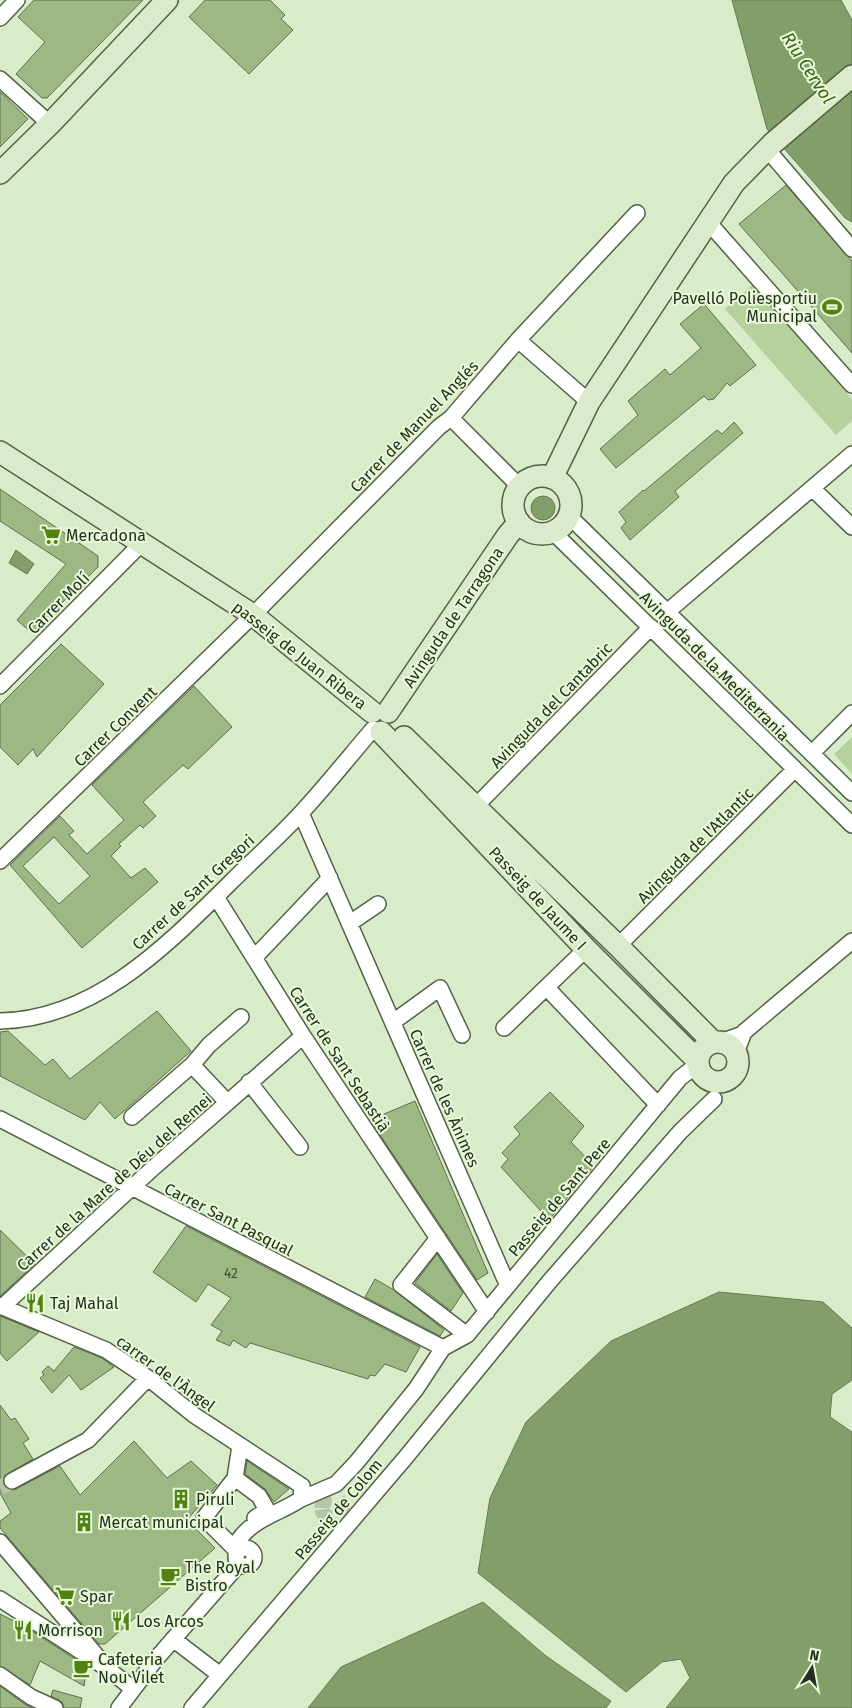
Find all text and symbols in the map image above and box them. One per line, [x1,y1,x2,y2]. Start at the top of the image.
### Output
water label: Riu Cervol [777,28,839,108]
place label: Pavelló Poliesportiu Municipal [673,289,817,326]
sports icon: Pavelló Poliesportiu Municipal [821,296,843,318]
street label: Carrer de Manuel Anglés [346,356,482,496]
supermarket icon: Mercadona [40,524,62,546]
place label: Mercadona [66,526,146,545]
street label: Avinguda de Tarragona [399,543,508,691]
street label: Carrer Molí [24,568,94,638]
street label: Avinguda de la Mediterrania [636,588,793,745]
street label: passeig de Juan Ribera [229,597,370,713]
street label: Avinguda del Cantabric [486,638,617,772]
street label: Carrer Convent [70,682,161,771]
street label: Avinguda de l'Atlantic [633,783,758,907]
street label: Carrer de Sant Gregori [128,831,258,954]
street label: Passeig de Jaume I [485,843,590,954]
street label: Carrer de Sant Sebastià [285,983,394,1136]
street label: Carrer de les Ànimes [406,1026,484,1170]
street label: Carrer de la Mare de Déu del Remei [13,1090,216,1275]
street label: Passeig de Sant Pere [504,1134,614,1260]
street label: Carrer Sant Pasqual [161,1179,297,1260]
house number: 42 [224,1265,238,1282]
restaurant icon: Taj Mahal [24,1292,46,1314]
place label: Taj Mahal [50,1294,119,1313]
street label: carrer de l'Àngel [113,1330,220,1416]
street label: Passeig de Colom [291,1455,386,1564]
building icon: Piruli [170,1488,192,1510]
place label: Piruli [196,1490,235,1509]
building icon: Mercat municipal [73,1511,95,1533]
place label: Mercat municipal [99,1513,224,1532]
place label: The Royal Bistro [185,1558,255,1595]
cafe icon: The Royal Bistro [159,1565,181,1587]
supermarket icon: Spar [54,1585,76,1607]
place label: Spar [80,1587,114,1606]
restaurant icon: Los Arcos [110,1610,132,1632]
place label: Los Arcos [136,1612,204,1631]
restaurant icon: Morrison [12,1619,34,1641]
place label: Morrison [38,1621,103,1640]
north arrow [787,1643,837,1693]
text: N [808,1646,821,1665]
place label: Cafeteria Nou Vilet [98,1650,165,1687]
cafe icon: Cafeteria Nou Vilet [72,1657,94,1679]

